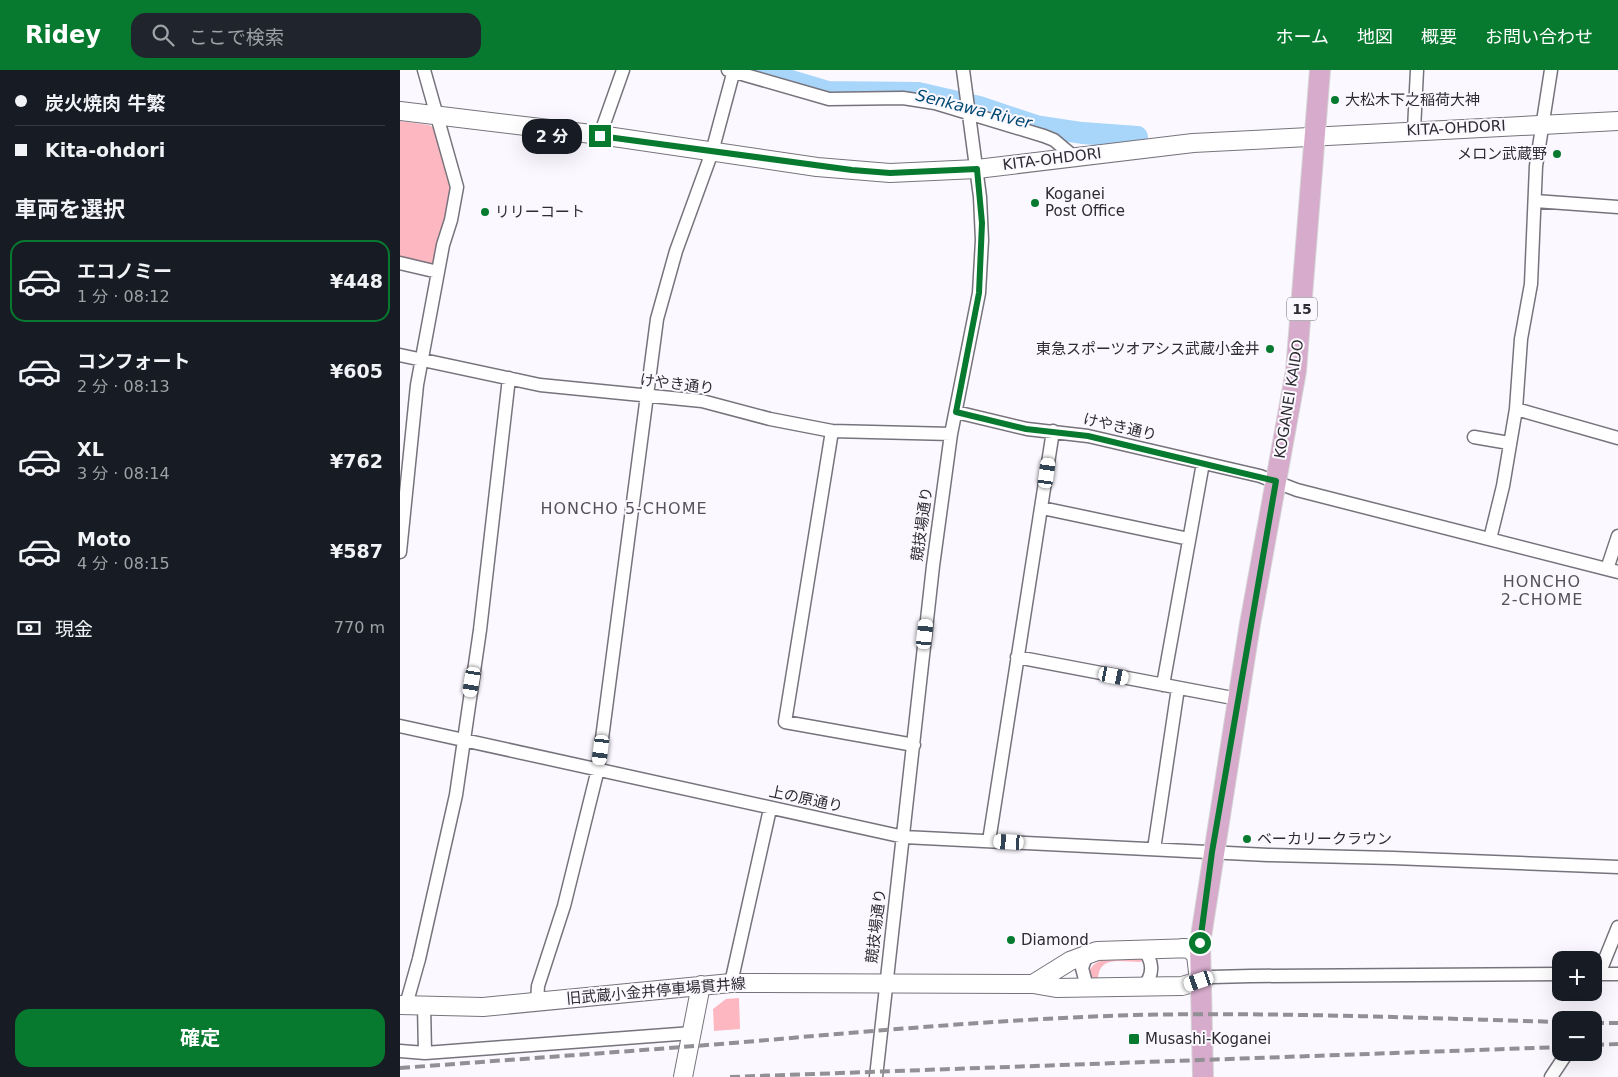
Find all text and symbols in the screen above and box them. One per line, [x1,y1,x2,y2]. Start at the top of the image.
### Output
search box [131,13,481,58]
text: Ridey [25,21,101,49]
icon: search [149,21,177,49]
text: ここで検索 [189,26,284,48]
text: ホーム [1276,26,1329,47]
text: 地図 [1357,26,1393,47]
text: 概要 [1421,26,1457,47]
text: お問い合わせ [1485,26,1593,47]
water label: Senkawa River [914,85,1035,133]
place label: 大松木下之稲荷大神 [1345,91,1480,109]
text: 炭火焼肉 牛繁 [45,92,166,114]
marker: 大松木下之稲荷大神 [1329,94,1341,106]
street label: KITA-OHDORI [1406,116,1506,140]
callout: 2 分 [522,118,582,154]
route end [589,125,611,147]
text: 2 分 [536,127,568,146]
text: Kita-ohdori [45,139,165,161]
street label: KITA-OHDORI [1002,144,1102,174]
place label: メロン武蔵野 [1457,145,1547,163]
marker: メロン武蔵野 [1551,148,1563,160]
place label: Koganei Post Office [1045,185,1125,220]
text: 車両を選択 [15,197,125,222]
marker: Koganei Post Office [1029,197,1041,209]
place label: リリーコート [495,203,585,221]
marker: リリーコート [479,206,491,218]
icon: car [17,259,62,304]
text: エコノミー [77,260,172,282]
text: ¥448 [330,270,383,292]
text: 1 分 · 08:12 [77,287,170,306]
road number: 15 [1287,298,1317,320]
street label: KOGANEI KAIDO [1271,338,1307,460]
place label: 東急スポーツオアシス武蔵小金井 [1036,340,1260,358]
marker: 東急スポーツオアシス武蔵小金井 [1264,343,1276,355]
icon: car [17,349,62,394]
text: コンフォート [77,350,190,372]
text: ¥605 [330,360,383,382]
street label: けやき通り [639,370,715,398]
text: 2 分 · 08:13 [77,377,170,396]
street label: けやき通り [1081,410,1159,444]
text: XL [77,438,104,460]
icon: car [17,439,62,484]
text: ¥762 [330,450,383,472]
car [1037,457,1056,489]
text: 3 分 · 08:14 [77,464,170,483]
street label: 競技場通り [908,486,936,562]
district label: HONCHO 5-CHOME [540,499,708,518]
text: Moto [77,528,131,550]
icon: car [17,529,62,574]
text: ¥587 [330,540,383,562]
text: 4 分 · 08:15 [77,554,170,573]
district label: HONCHO 2-CHOME [1501,572,1583,609]
icon: cash [15,614,43,642]
text: 現金 [55,618,93,640]
text: 770 m [334,618,385,637]
car [915,618,934,650]
car [462,666,481,698]
car [1097,666,1130,686]
car [591,734,610,766]
street label: 上の原通り [767,782,845,816]
place label: ベーカリークラウン [1257,830,1392,848]
marker: ベーカリークラウン [1241,833,1253,845]
car [993,834,1024,850]
street label: 競技場通り [862,888,890,964]
place label: Diamond [1021,931,1089,949]
route start [1189,932,1211,954]
marker: Diamond [1005,934,1017,946]
map controls [1552,951,1602,1061]
button: + [1552,951,1602,1001]
car [1182,969,1215,993]
street label: 旧武蔵小金井停車場貫井線 [566,974,746,1008]
button: 確定 [15,1009,385,1067]
button: − [1552,1011,1602,1061]
place label: Musashi-Koganei [1145,1030,1271,1048]
marker: Musashi-Koganei [1127,1032,1141,1046]

